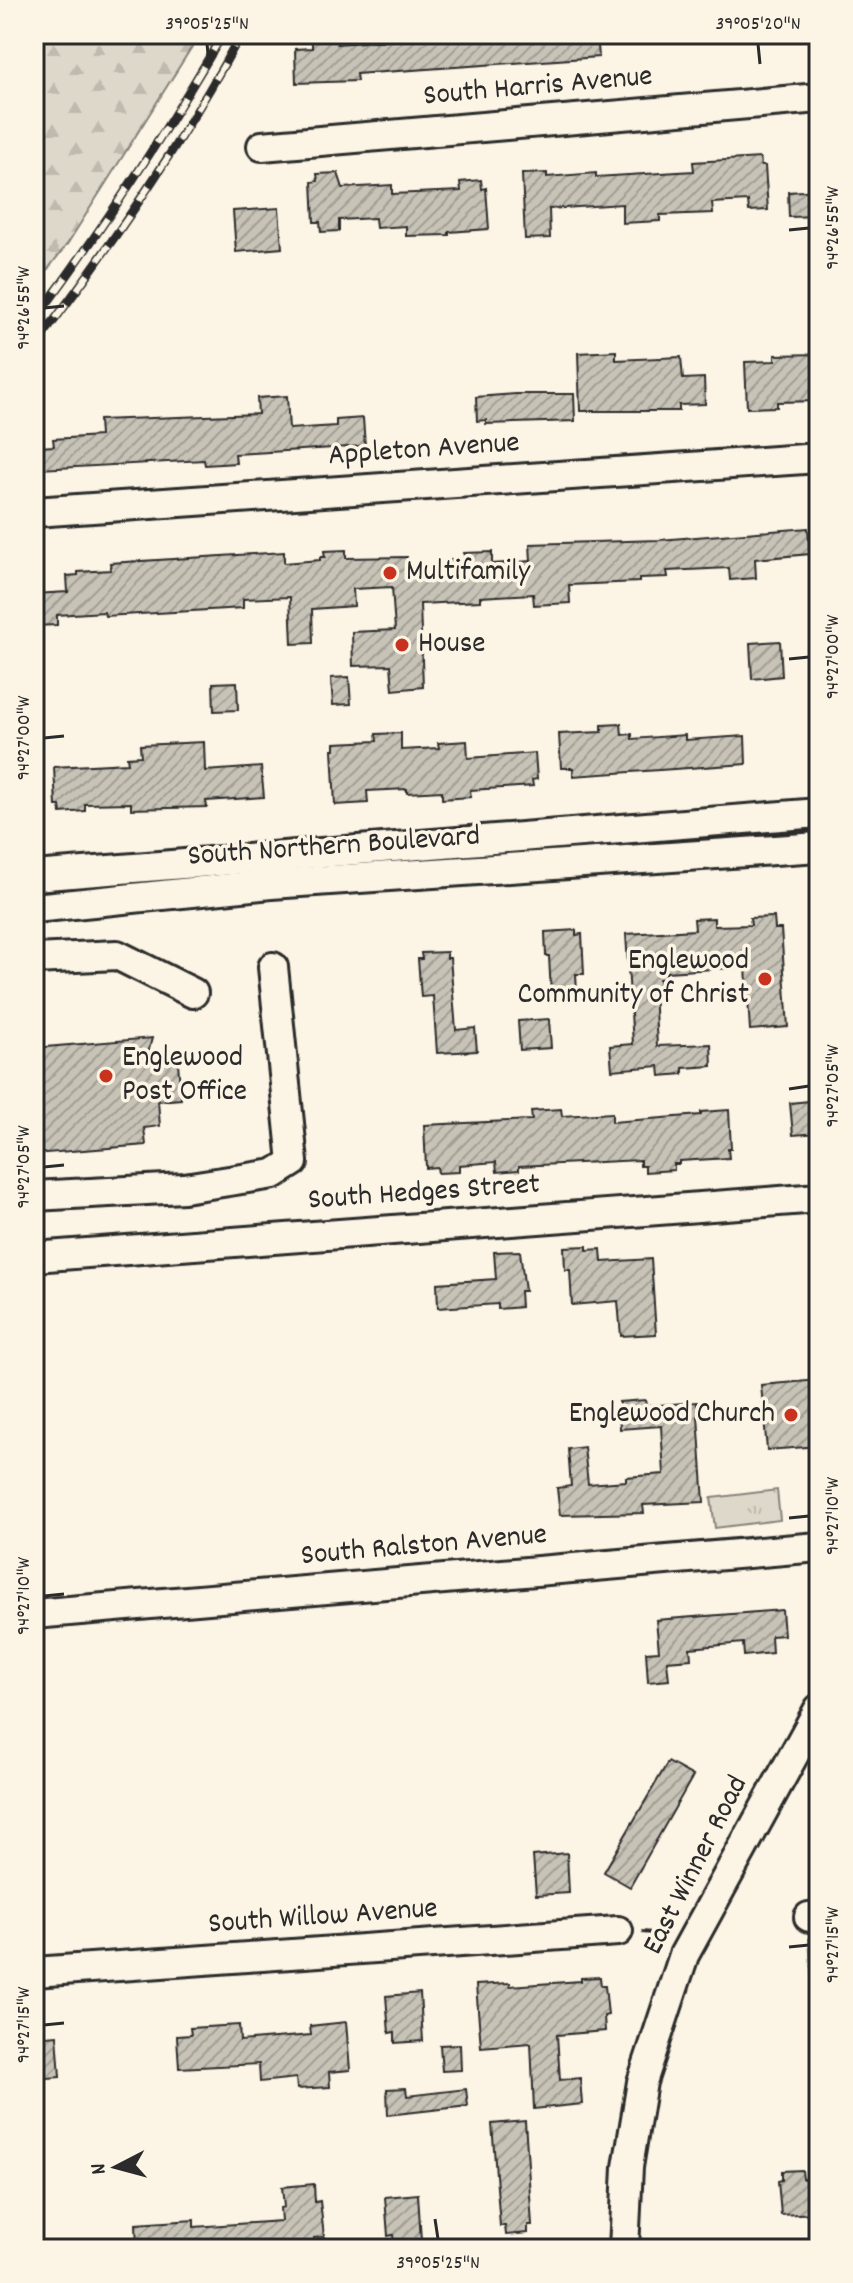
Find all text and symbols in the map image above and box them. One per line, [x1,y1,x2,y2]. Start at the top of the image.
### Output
text: 39°05'25"N [165,11,249,39]
text: 39°05'20"N [715,11,801,39]
street label: South Harris Avenue [422,57,654,119]
text: 94°26'55"W [820,186,848,270]
text: 94°26'55"W [11,266,39,350]
street label: Appleton Avenue [327,423,521,479]
place label: Multifamily [406,552,531,595]
marker: Multifamily [381,564,399,582]
text: 94°27'00"W [820,614,848,699]
place label: House [418,624,485,667]
marker: House [393,636,411,654]
text: 94°27'00"W [11,695,39,780]
street label: South Northern Boulevard [186,816,482,880]
place label: Englewood Community of Christ [518,941,749,1018]
marker: Englewood Community of Christ [756,970,774,988]
place label: Englewood Post Office [122,1038,247,1115]
text: 94°27'05"W [820,1044,848,1127]
marker: Englewood Post Office [97,1067,115,1085]
text: 94°27'05"W [11,1125,39,1208]
street label: South Hedges Street [307,1164,541,1224]
place label: Englewood Church [569,1394,775,1437]
marker: Englewood Church [782,1406,800,1424]
text: 94°27'10"W [820,1476,848,1555]
street label: South Ralston Avenue [299,1515,549,1579]
text: 94°27'10"W [11,1556,39,1635]
street label: East Winner Road [633,1769,761,1963]
street label: South Willow Avenue [207,1889,439,1947]
text: 94°27'15"W [820,1906,848,1983]
text: 94°27'15"W [11,1986,39,2063]
north arrow [76,2127,156,2207]
text: N [84,2162,116,2176]
text: 39°05'25"N [396,2250,480,2278]

